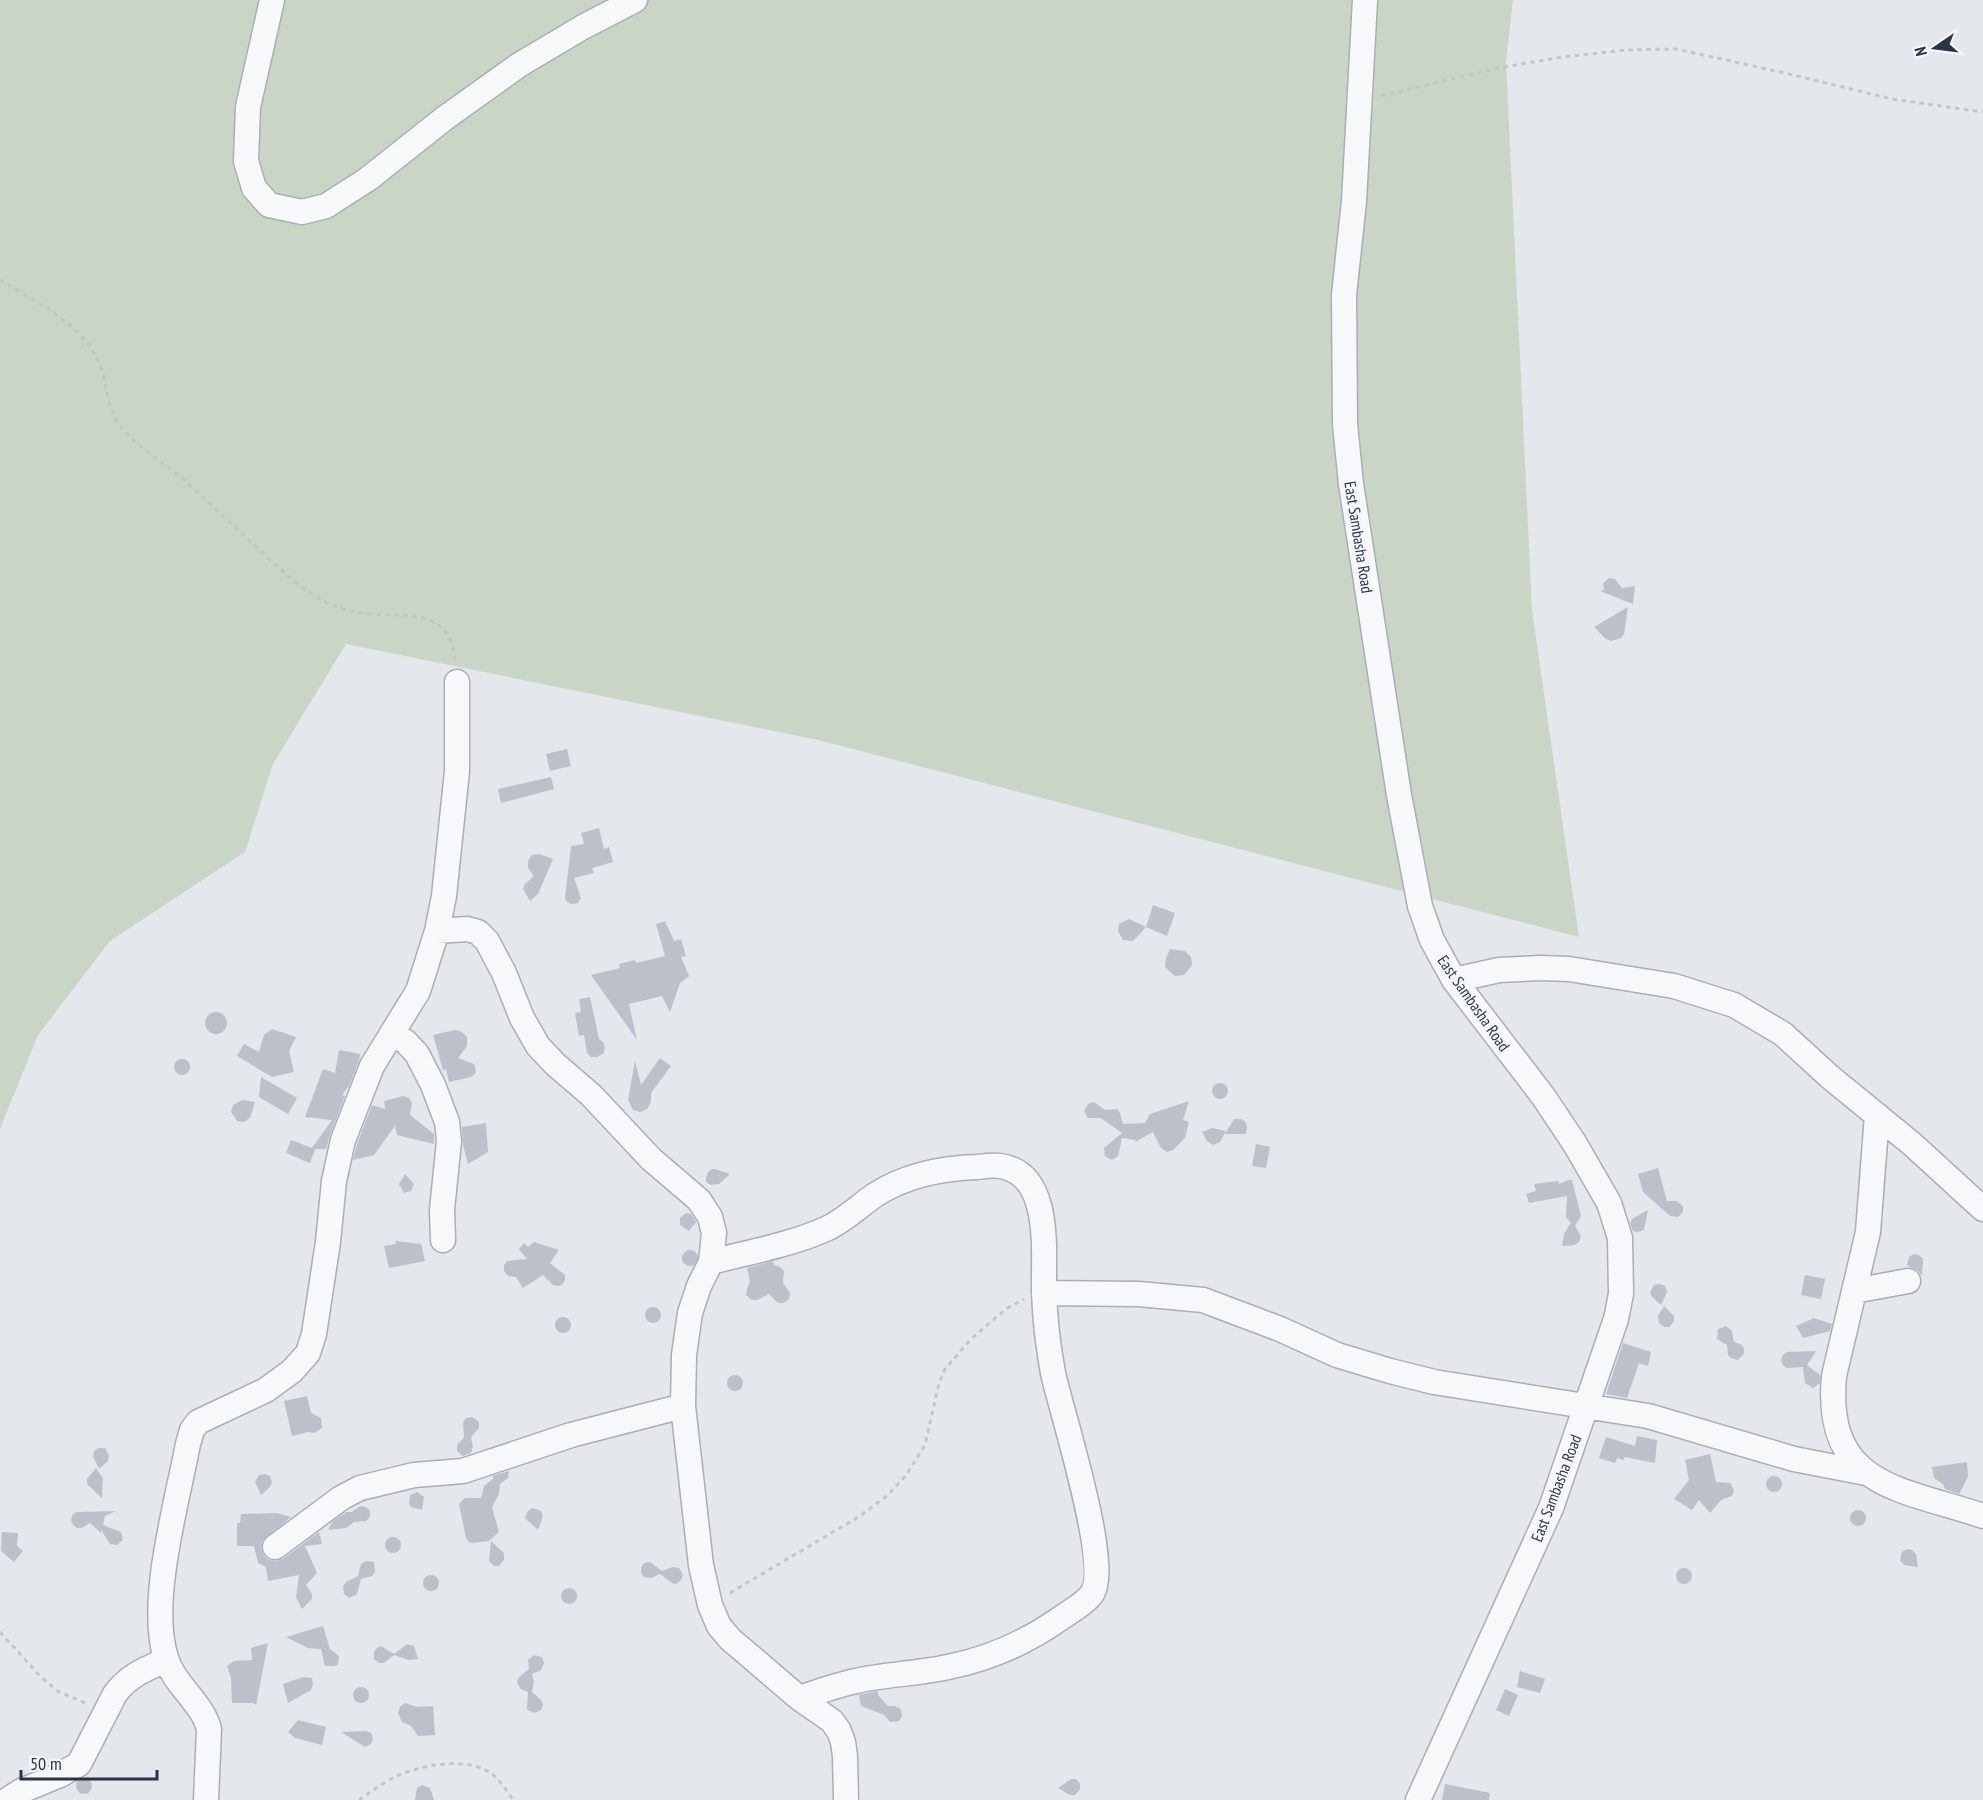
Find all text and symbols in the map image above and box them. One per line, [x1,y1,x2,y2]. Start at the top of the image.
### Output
north arrow [1905,18,1965,78]
text: N [1910,45,1931,58]
street label: East Sambasha Road [1340,480,1378,594]
street label: East Sambasha Road [1433,951,1515,1055]
street label: East Sambasha Road [1526,1432,1586,1544]
scale bar [21,1743,158,1781]
text: 50 m [30,1752,62,1775]

